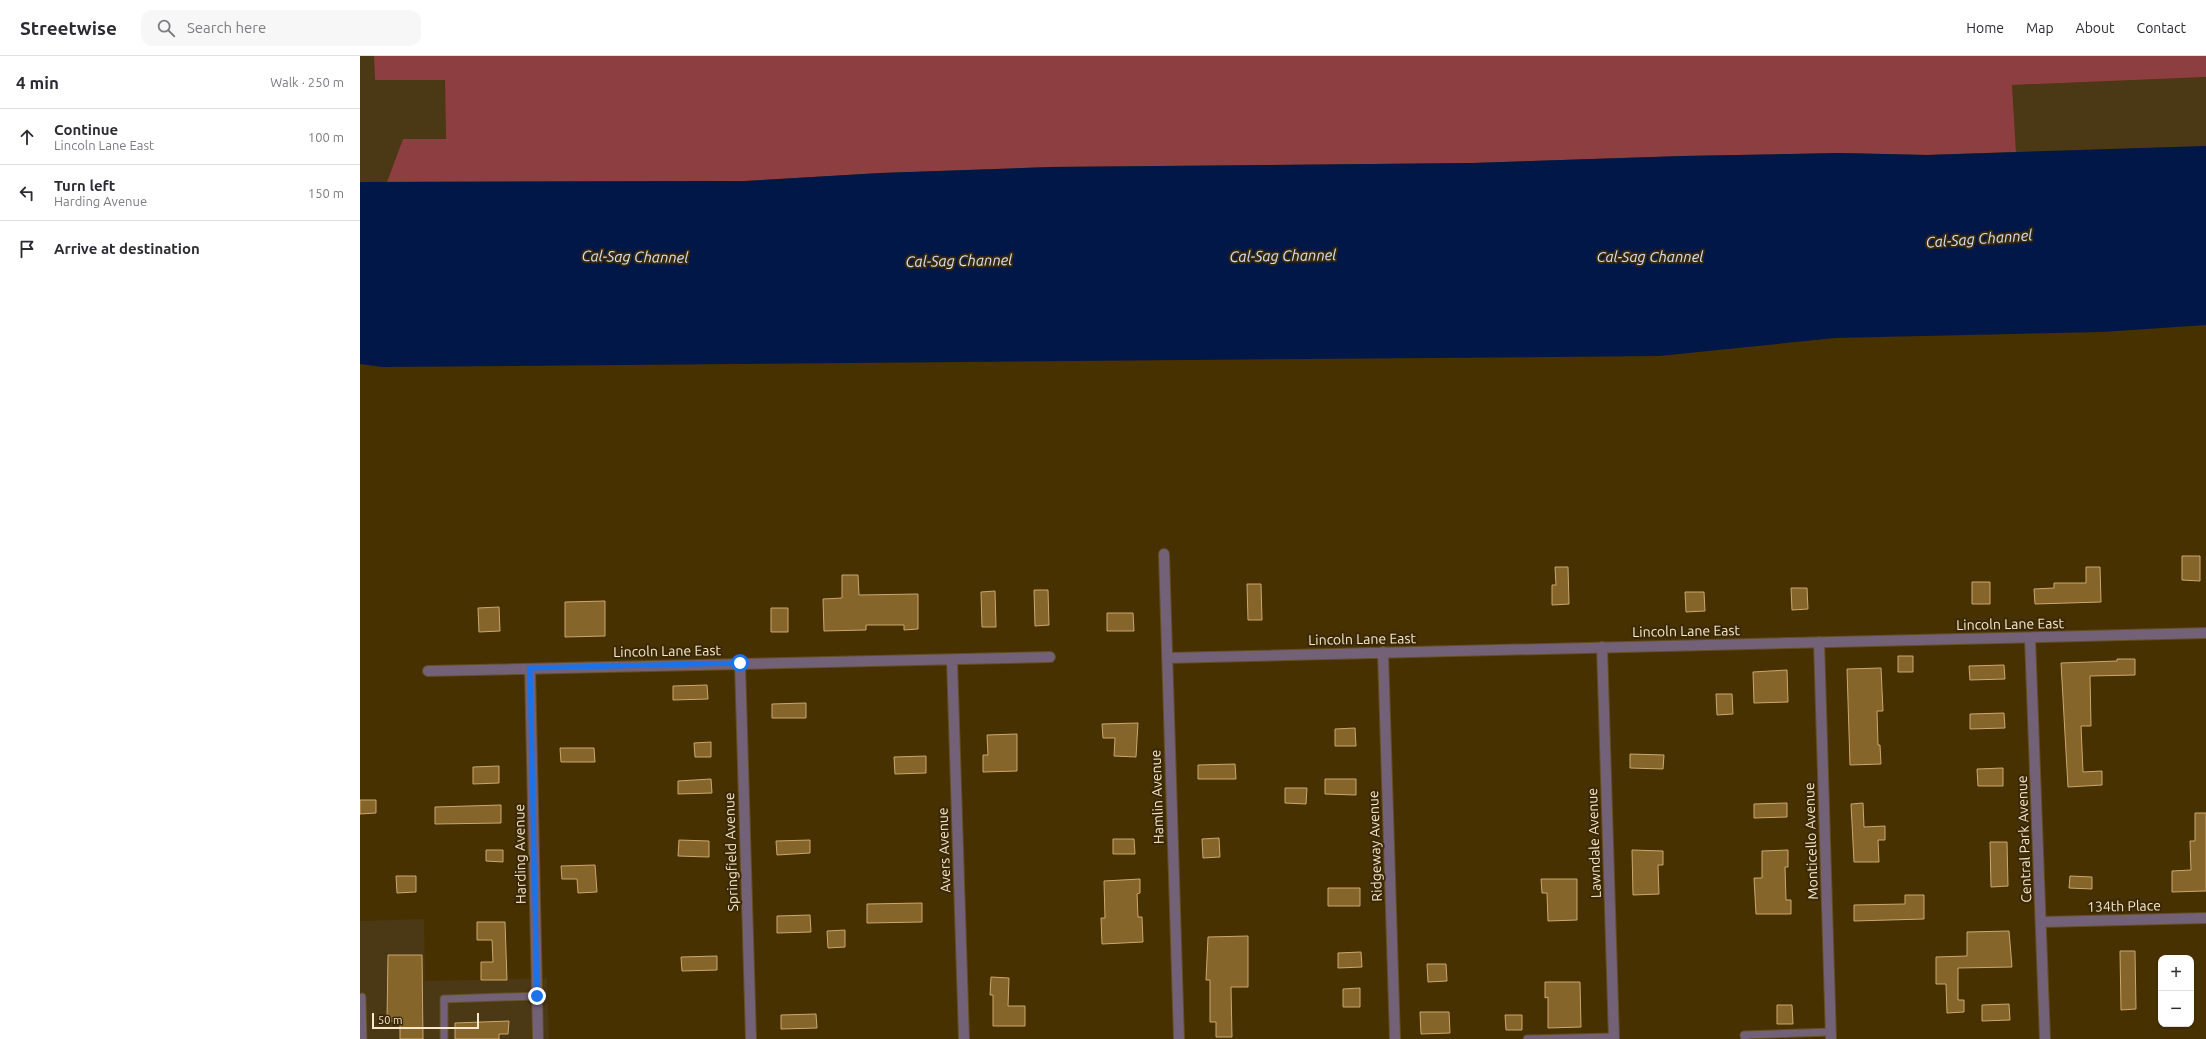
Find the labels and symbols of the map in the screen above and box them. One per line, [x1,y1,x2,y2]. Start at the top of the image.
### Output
water label: Cal-Sag Channel [1925,226,2034,251]
water label: Cal-Sag Channel [1229,246,1337,265]
water label: Cal-Sag Channel [581,247,689,266]
water label: Cal-Sag Channel [1597,248,1704,265]
water label: Cal-Sag Channel [905,251,1013,270]
street label: Lincoln Lane East [1956,615,2065,633]
street label: Lincoln Lane East [1632,622,1741,640]
street label: Lincoln Lane East [1308,630,1417,648]
street label: Lincoln Lane East [613,642,722,660]
route start [731,654,749,672]
street label: Hamlin Avenue [1147,750,1167,844]
street label: Central Park Avenue [2014,775,2034,903]
street label: Monticello Avenue [1801,782,1821,900]
street label: Lawndale Avenue [1584,788,1604,898]
street label: Ridgeway Avenue [1365,790,1385,902]
street label: Springfield Avenue [721,792,741,912]
street label: Harding Avenue [511,804,529,904]
street label: Avers Avenue [935,807,953,893]
street label: 134th Place [2087,897,2161,915]
route end [528,987,546,1005]
scale bar [372,1011,479,1030]

